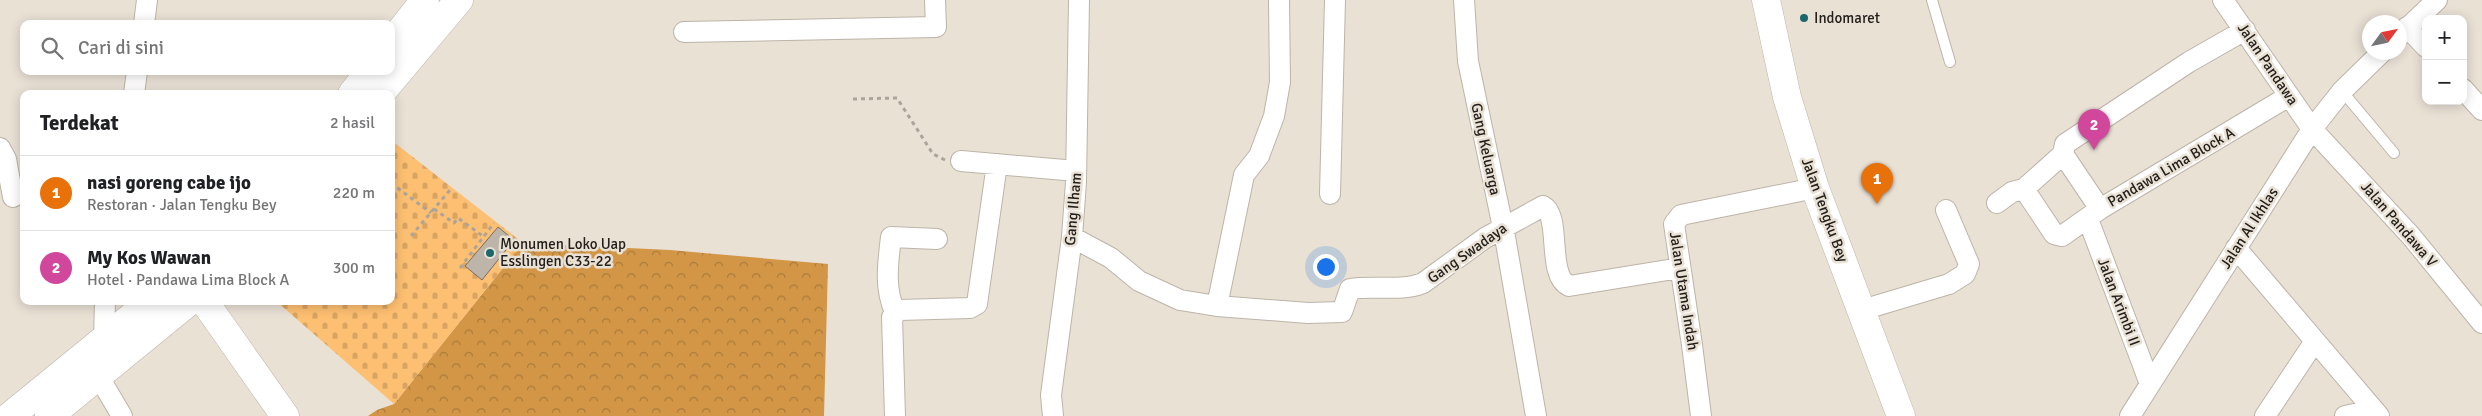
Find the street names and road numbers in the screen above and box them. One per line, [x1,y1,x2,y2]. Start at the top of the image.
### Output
street label: Jalan Pandawa [2234,20,2302,108]
street label: Gang Keluarga [1467,101,1505,197]
street label: Pandawa Lima Block A [2104,123,2238,211]
street label: Jalan Tengku Bey [1798,156,1852,264]
street label: Gang Ilham [1061,172,1085,246]
street label: Jalan Pandawa V [2357,178,2441,271]
street label: Jalan Al Ikhlas [2216,184,2282,272]
street label: Gang Swadaya [1424,219,1510,287]
street label: Jalan Utama Indah [1666,231,1702,351]
street label: Jalan Arimbi II [2094,256,2144,348]

